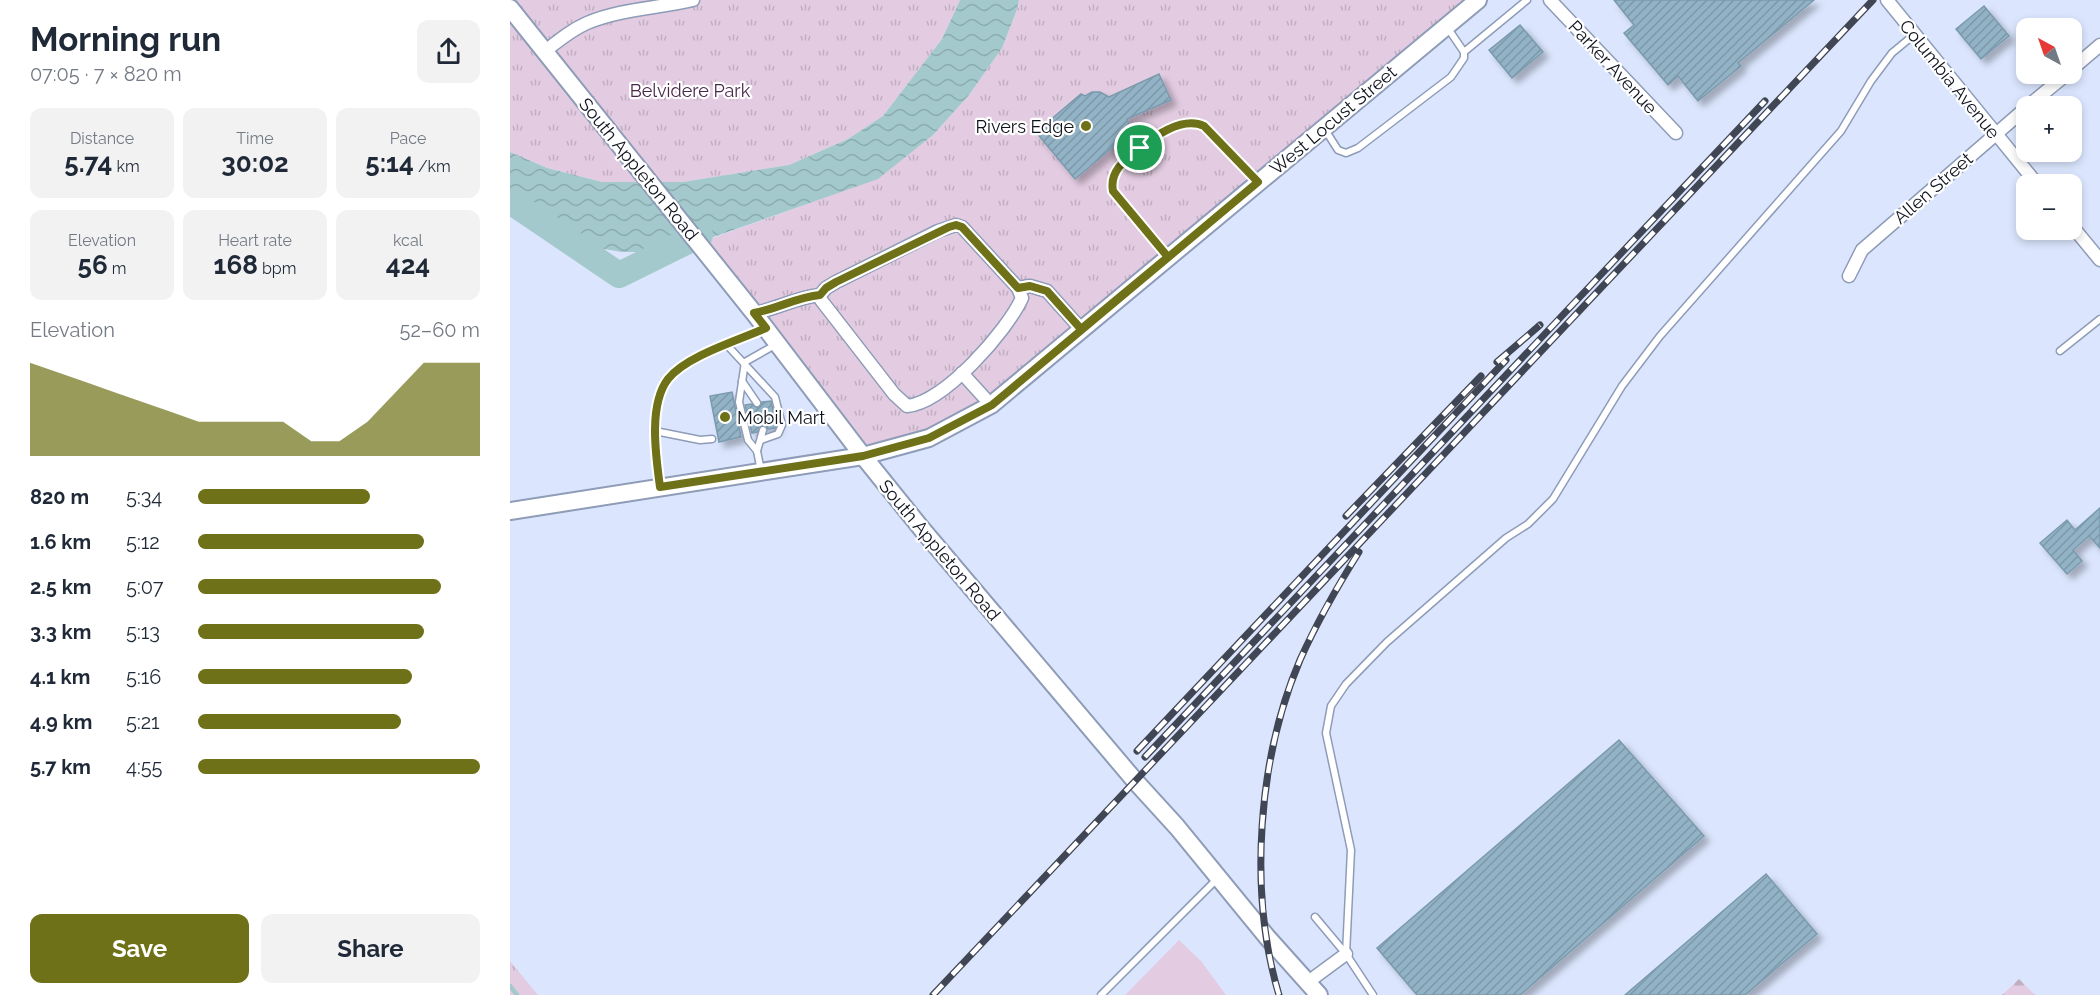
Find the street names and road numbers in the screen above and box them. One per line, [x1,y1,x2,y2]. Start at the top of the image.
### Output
street label: Columbia Avenue [1896,15,2005,143]
street label: Parker Avenue [1564,16,1662,118]
street label: West Locust Street [1266,61,1400,179]
street label: South Appleton Road [575,93,703,245]
street label: Allen Street [1889,148,1977,228]
street label: South Appleton Road [875,475,1005,625]

